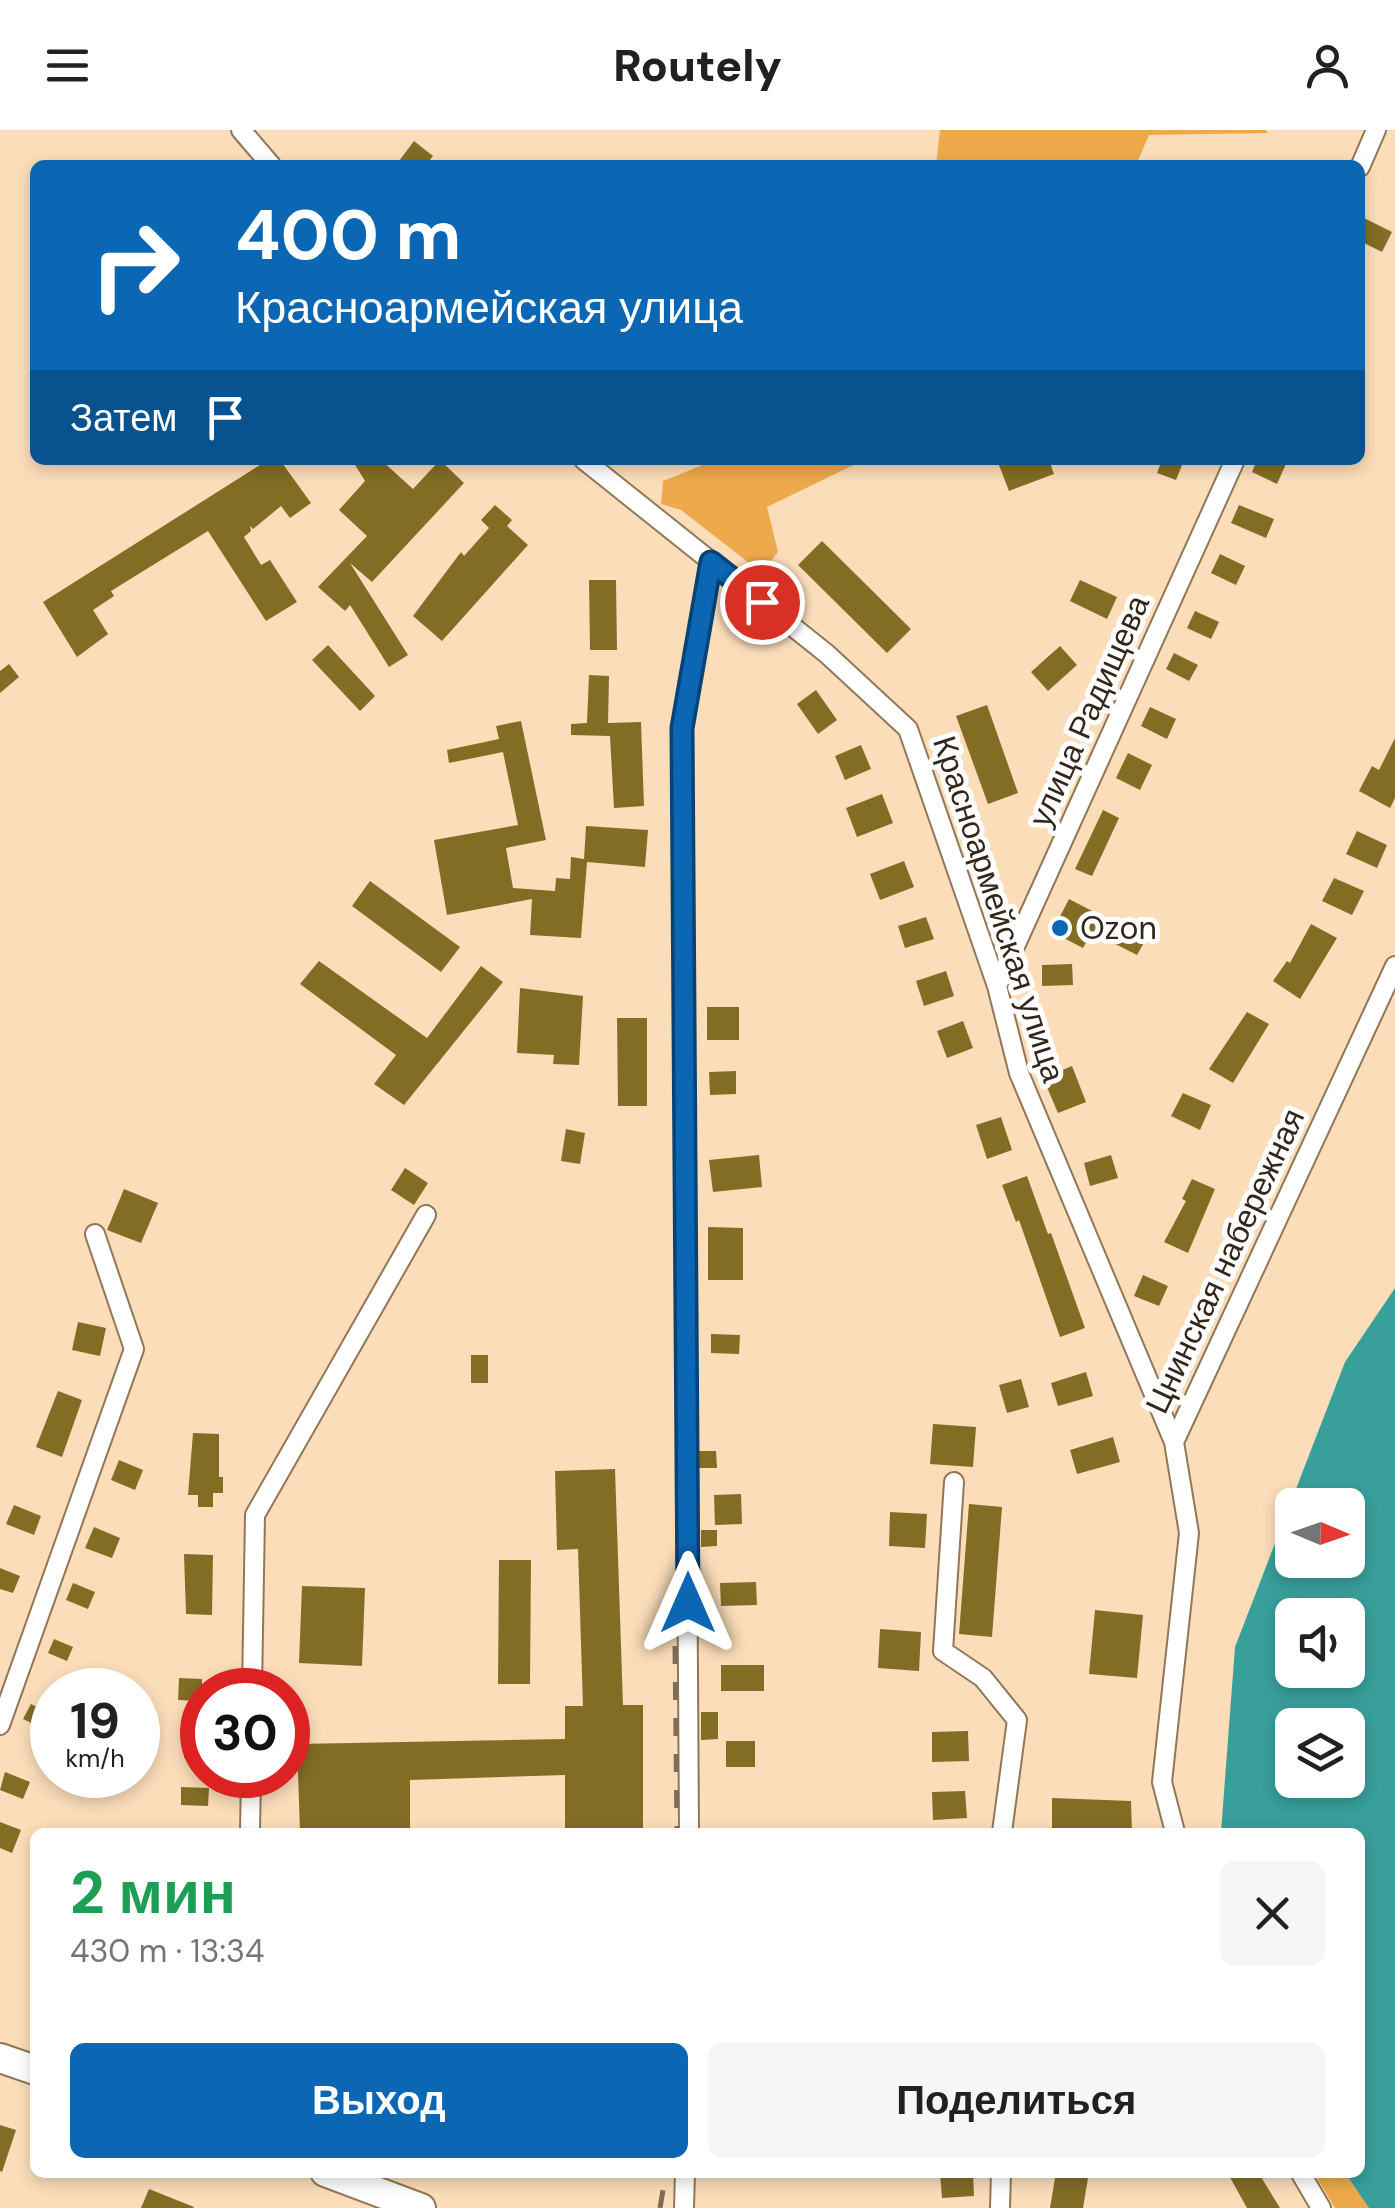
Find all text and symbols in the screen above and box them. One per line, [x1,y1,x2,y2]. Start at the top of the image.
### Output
text: Routely [613,36,782,95]
icon: menu [40,38,95,93]
icon: person [1300,38,1355,93]
text: 400 m [235,190,461,281]
icon: right [70,200,200,330]
text: Красноармейская улица [235,278,743,337]
icon: arrive [198,390,253,445]
text: Затем [70,393,178,443]
pin [720,560,805,645]
icon: arrive [735,575,790,630]
street label: улица Радищева [1019,588,1159,833]
street label: Красноармейская улица [923,731,1075,1087]
place label: Ozon [1080,907,1157,949]
marker: Ozon [1049,917,1071,939]
street label: Цнинская набережная [1136,1102,1314,1420]
north arrow [1275,1488,1365,1578]
map controls [1275,1488,1365,1798]
position arrow [636,1551,740,1655]
button: sound [1275,1598,1365,1688]
speed limit sign: 30 [180,1668,310,1798]
text: 19 [70,1688,120,1754]
button: layers [1275,1708,1365,1798]
text: km/h [65,1742,125,1775]
text: 2 мин [70,1853,236,1932]
button: close [1220,1861,1325,1966]
text: 430 m · 13:34 [70,1930,264,1972]
button: Выход [70,2043,688,2158]
button: Поделиться [708,2043,1325,2158]

